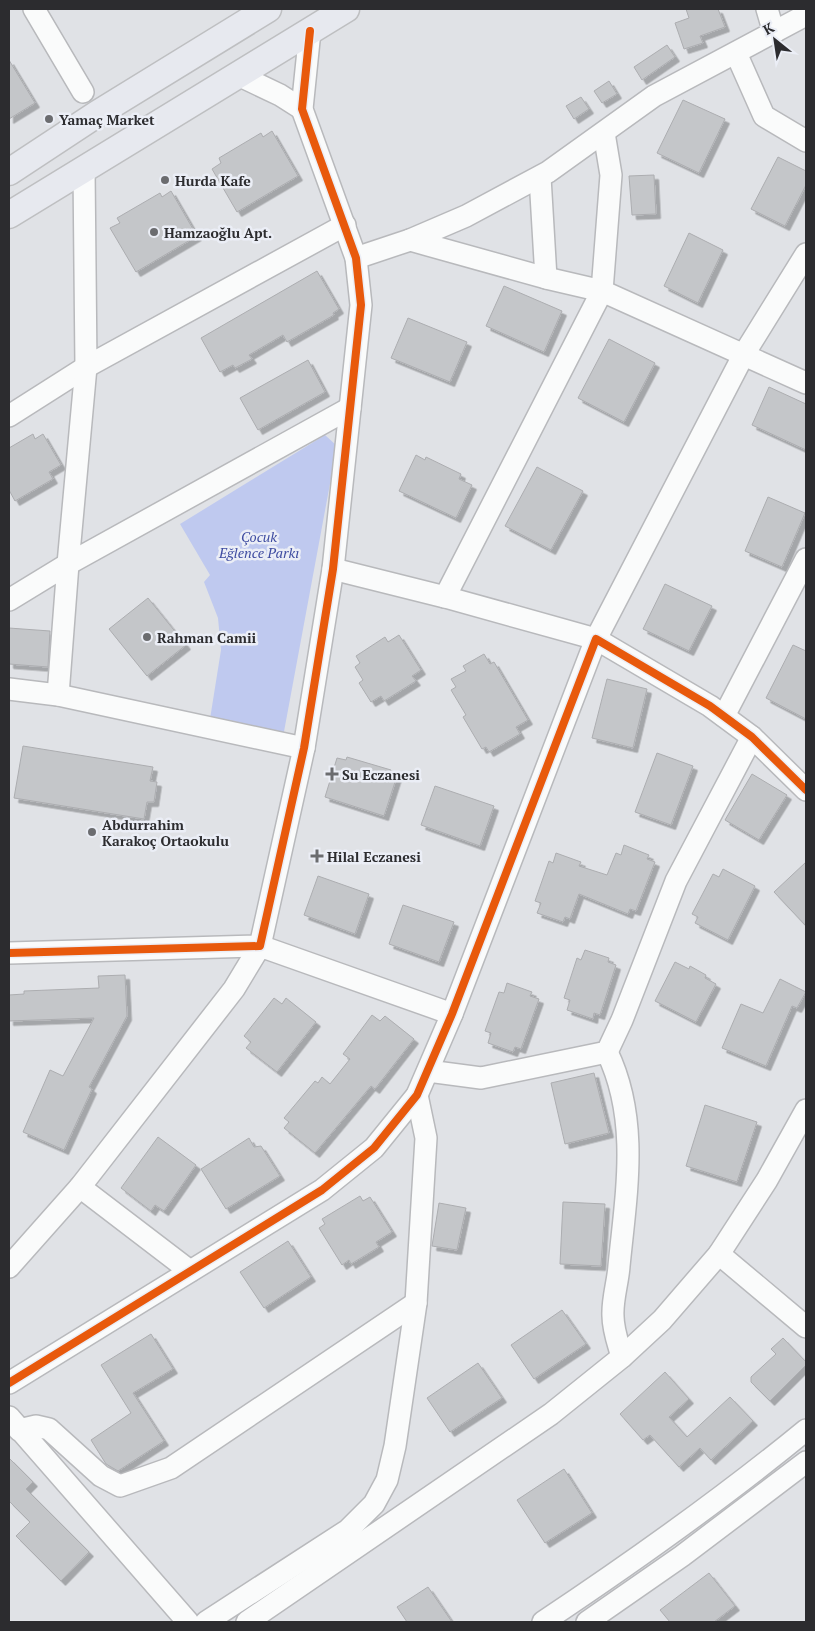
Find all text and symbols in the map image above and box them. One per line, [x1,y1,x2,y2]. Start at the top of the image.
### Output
north arrow [750,15,800,65]
text: K [759,18,777,39]
place label: Yamaç Market [59,110,155,129]
marker: Yamaç Market [43,113,55,125]
place label: Hurda Kafe [175,171,251,190]
marker: Hurda Kafe [159,174,171,186]
place label: Hamzaoğlu Apt. [164,223,272,242]
marker: Hamzaoğlu Apt. [148,226,160,238]
park label: Çocuk Eğlence Parkı [218,527,299,562]
place label: Rahman Camii [157,628,257,647]
marker: Rahman Camii [141,631,153,643]
place label: Su Eczanesi [342,765,420,784]
marker: Su Eczanesi [326,768,338,780]
place label: Abdurrahim Karakoç Ortaokulu [102,815,229,850]
marker: Abdurrahim Karakoç Ortaokulu [86,826,98,838]
place label: Hilal Eczanesi [327,847,421,866]
marker: Hilal Eczanesi [311,850,323,862]

